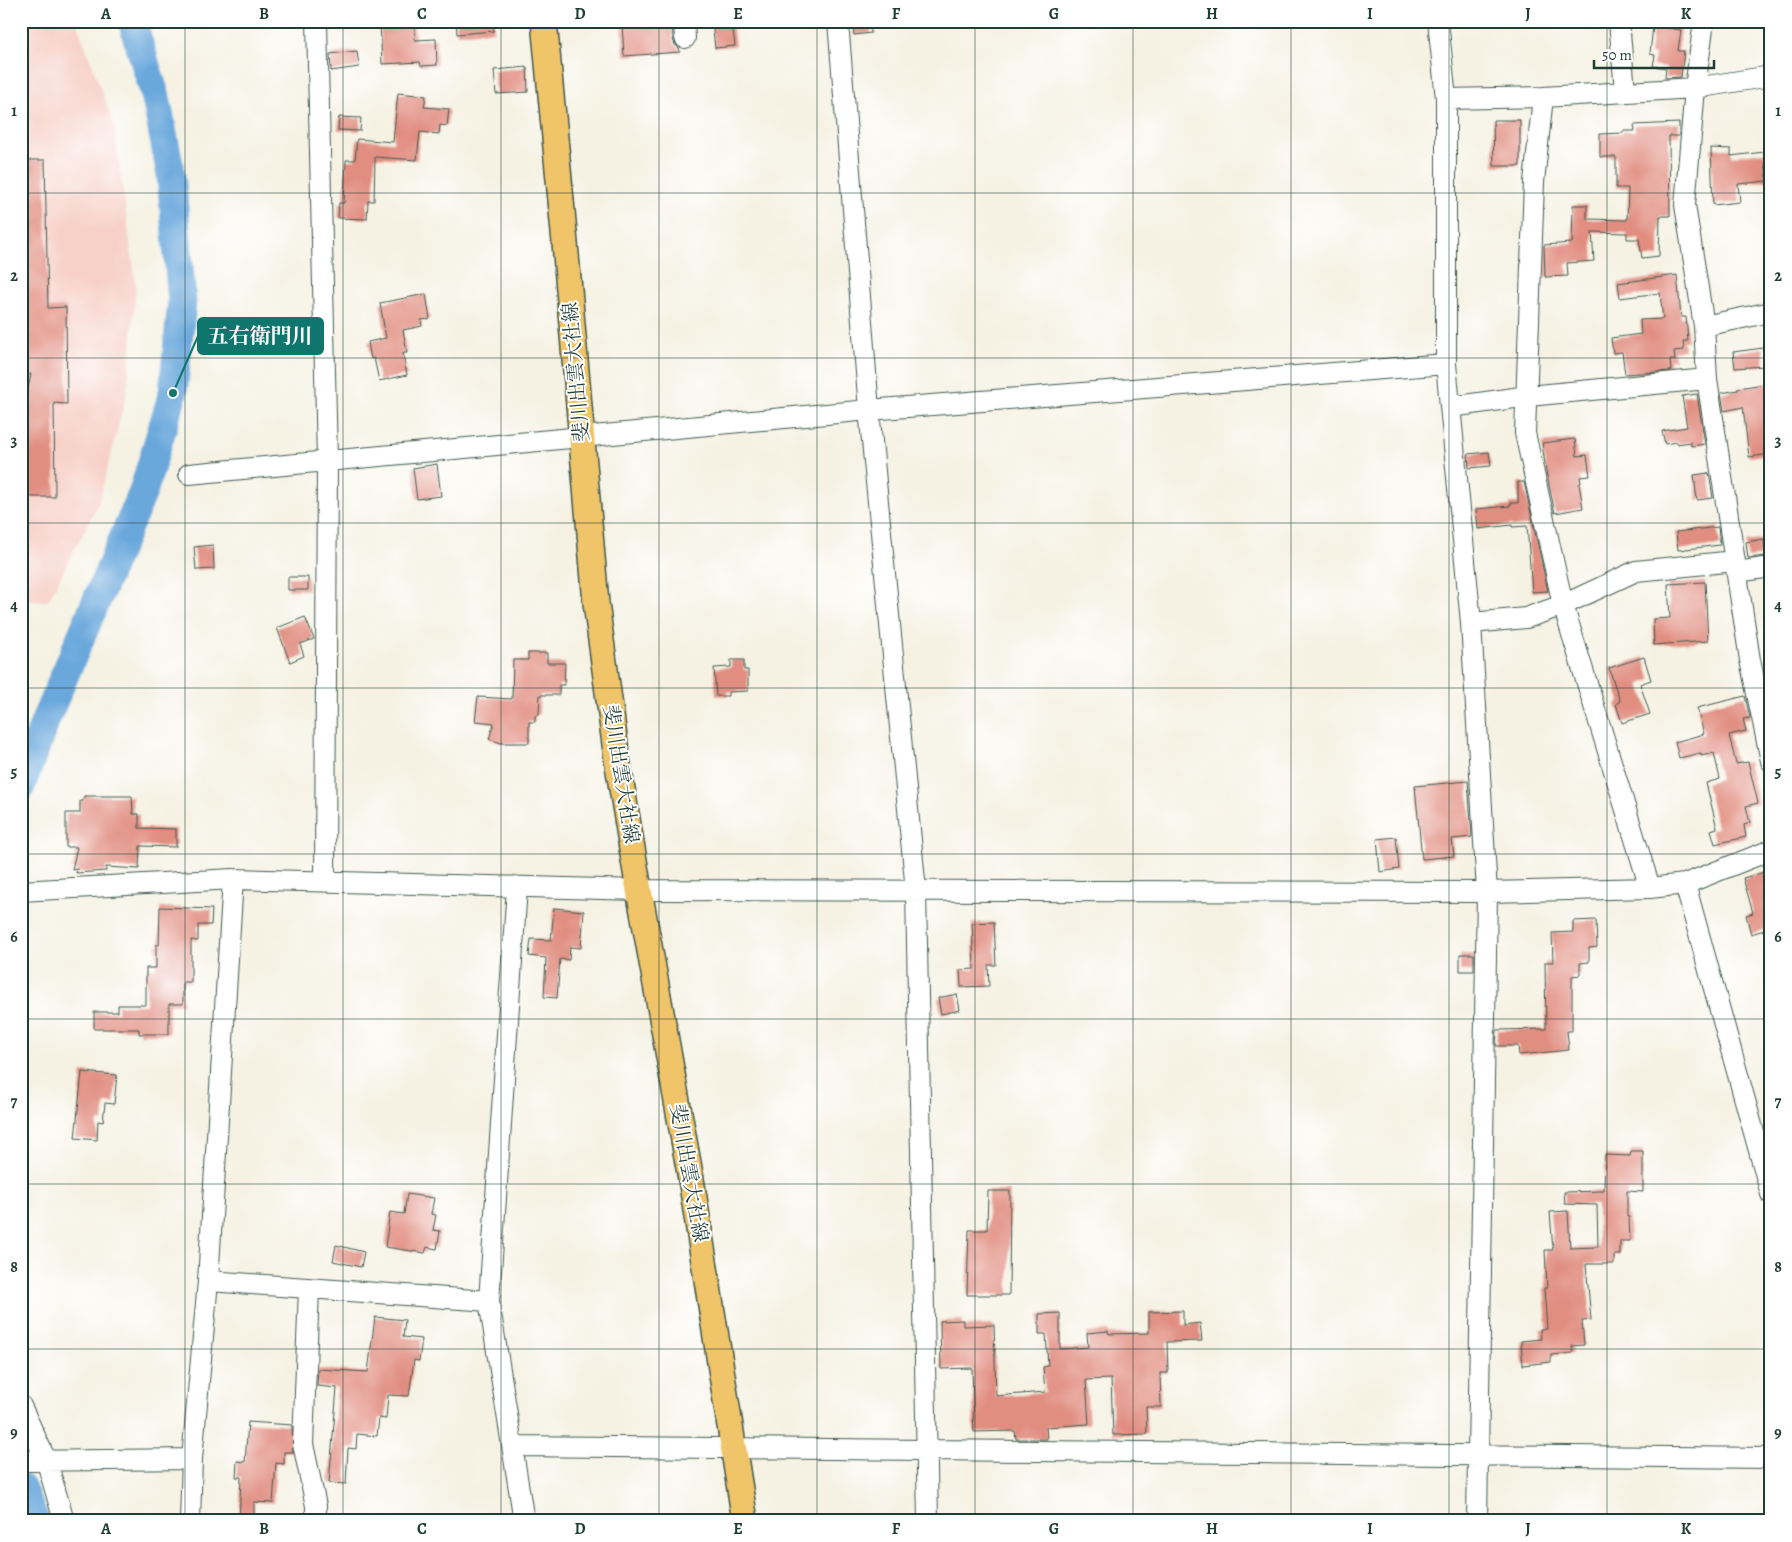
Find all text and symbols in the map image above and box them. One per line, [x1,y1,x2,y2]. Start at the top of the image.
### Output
text: A [100,3,112,25]
text: B [259,3,269,25]
text: C [417,3,427,25]
text: D [574,3,586,25]
text: E [733,3,743,25]
text: F [892,3,901,25]
text: G [1049,3,1059,25]
text: H [1206,3,1218,25]
text: I [1367,3,1373,25]
text: J [1525,3,1531,25]
text: K [1681,3,1692,25]
scale bar [1594,38,1714,70]
text: 50 m [1602,45,1632,65]
text: 1 [11,100,17,122]
text: 1 [1775,100,1781,122]
text: 2 [10,265,18,287]
text: 2 [1774,265,1782,287]
street label: 斐川出雲大社線 [556,301,596,443]
callout: 五右衛門川 [198,318,323,354]
text: 五右衛門川 [208,322,313,350]
text: 3 [11,430,18,452]
text: 3 [1775,430,1782,452]
text: 4 [10,595,18,617]
text: 4 [1774,595,1782,617]
street label: 斐川出雲大社線 [597,703,645,845]
text: 5 [11,761,18,783]
text: 5 [1775,761,1782,783]
text: 6 [10,926,18,948]
text: 6 [1774,926,1782,948]
text: 7 [11,1091,18,1113]
text: 7 [1775,1091,1782,1113]
street label: 斐川出雲大社線 [664,1102,714,1244]
text: 8 [10,1256,18,1278]
text: 8 [1774,1256,1782,1278]
text: 9 [10,1422,18,1444]
text: 9 [1774,1422,1782,1444]
text: A [100,1518,112,1540]
text: B [259,1518,269,1540]
text: C [417,1518,427,1540]
text: D [574,1518,586,1540]
text: E [733,1518,743,1540]
text: F [892,1518,901,1540]
text: G [1049,1518,1059,1540]
text: H [1206,1518,1218,1540]
text: I [1367,1518,1373,1540]
text: J [1525,1518,1531,1540]
text: K [1681,1518,1692,1540]

